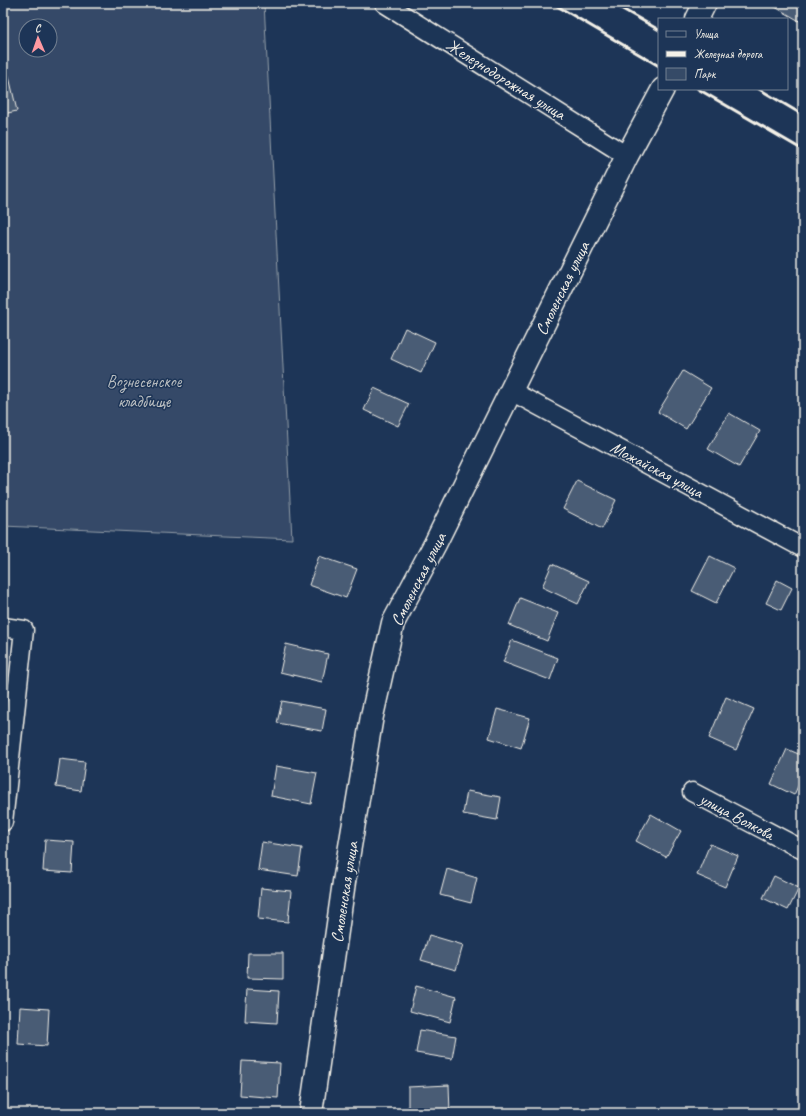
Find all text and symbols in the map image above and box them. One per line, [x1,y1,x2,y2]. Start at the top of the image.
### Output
north arrow [18,18,58,58]
legend [658,18,788,90]
text: С [35,21,42,35]
text: Улица [694,26,719,42]
street label: Железнодорожная улица [442,34,571,126]
text: Железная дорога [694,46,763,62]
text: Парк [694,66,717,82]
street label: Смоленская улица [531,237,595,338]
park label: Вознесенское кладбище [107,371,183,412]
street label: Можайская улица [607,436,708,503]
street label: Смоленская улица [386,528,452,629]
street label: улица Волкова [695,788,779,846]
street label: Смоленская улица [326,839,363,944]

